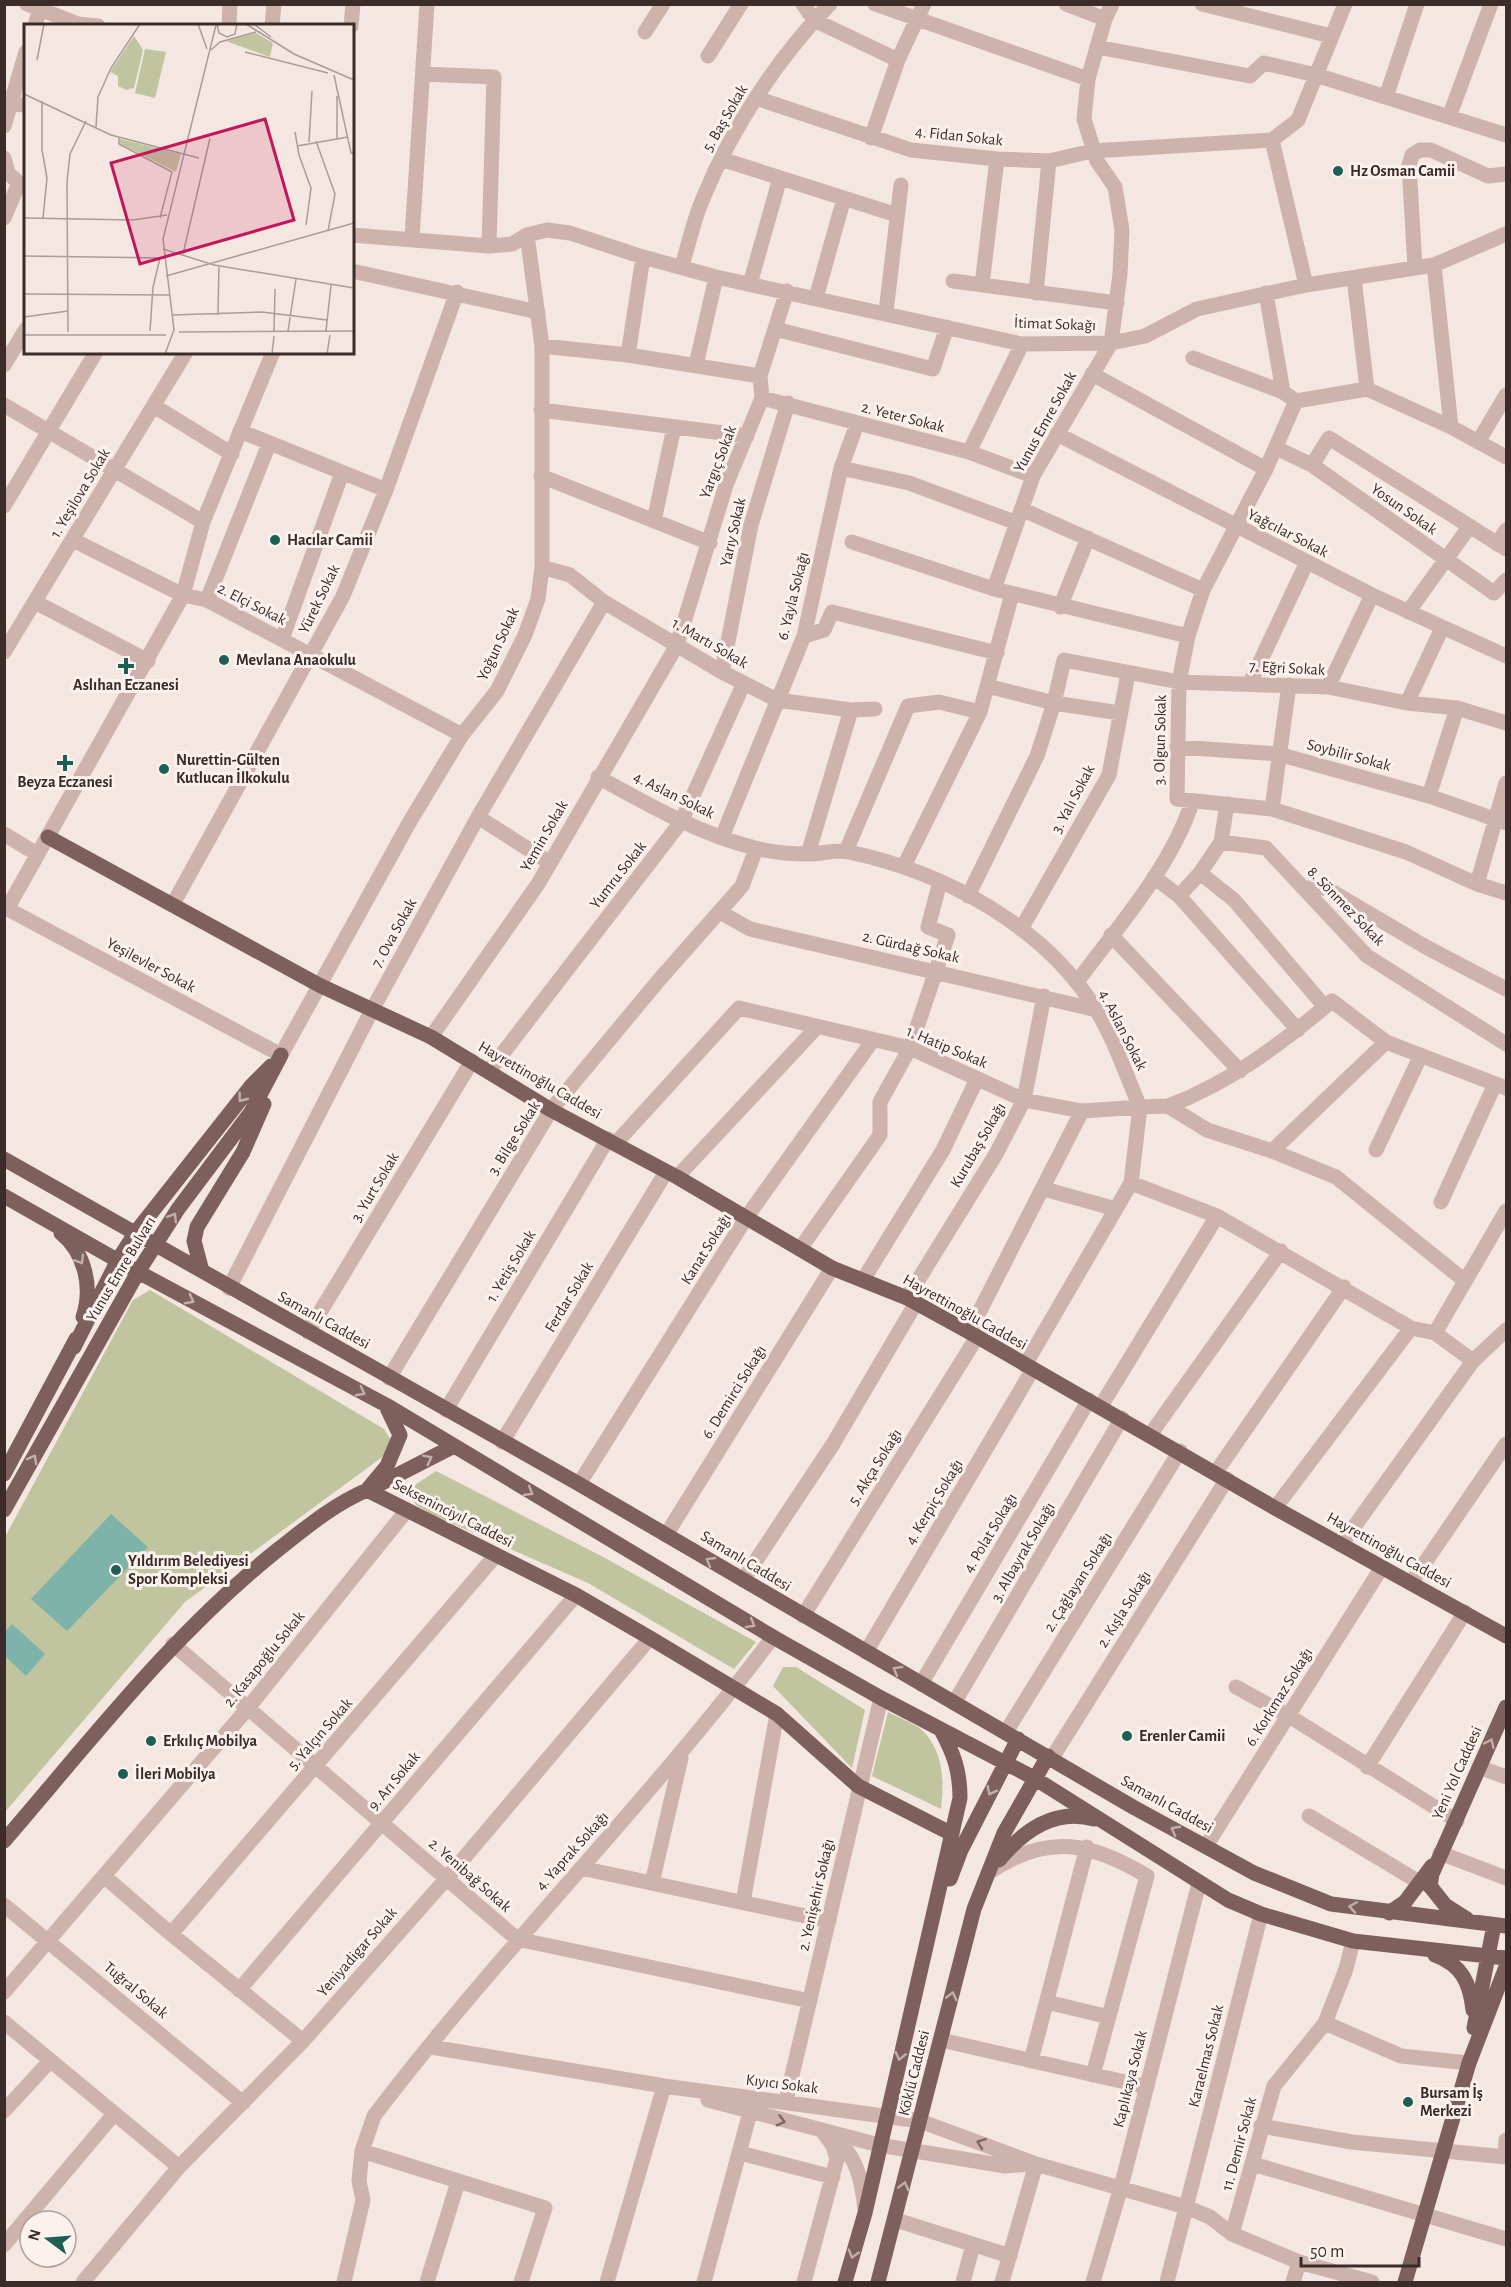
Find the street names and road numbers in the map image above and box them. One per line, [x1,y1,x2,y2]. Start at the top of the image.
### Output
street label: 5. Baş Sokak [699,81,751,154]
street label: 4. Fidan Sokak [914,123,1004,149]
street label: İtimat Sokağı [1014,313,1096,333]
street label: Yunus Emre Sokak [1011,368,1080,475]
street label: 2. Yeter Sokak [860,399,947,435]
street label: Yargıç Sokak [697,423,740,501]
street label: 1. Yeşilova Sokak [47,445,113,541]
street label: Yosun Sokak [1368,480,1441,538]
street label: Yarıy Sokak [717,495,750,568]
street label: Yağcılar Sokak [1245,506,1332,561]
street label: 6. Yayla Sokağı [774,550,813,642]
street label: Yürek Sokak [295,561,343,636]
street label: 2. Elçi Sokak [215,580,290,628]
street label: Yoğun Sokak [474,604,522,683]
street label: 1. Martı Sokak [669,615,751,672]
street label: 7. Eğri Sokak [1249,658,1326,678]
street label: 3. Olgun Sokak [1151,694,1169,785]
street label: Soybilir Sokak [1305,736,1393,775]
street label: 3. Yalı Sokak [1048,762,1098,836]
street label: 4. Aslan Sokak [631,769,718,822]
street label: Yemin Sokak [517,797,571,874]
street label: Yumru Sokak [587,838,650,912]
street label: 8. Sönmez Sokak [1304,863,1388,949]
street label: 7. Ova Sokak [368,895,420,970]
street label: 2. Gürdağ Sokak [861,928,962,966]
street label: Yeşilevler Sokak [104,935,199,996]
street label: 4. Aslan Sokak [1096,987,1150,1073]
street label: 1. Hatip Sokak [904,1023,991,1072]
street label: Hayrettinoğlu Caddesi [475,1038,604,1123]
street label: 3. Bilge Sokak [485,1098,543,1178]
street label: Kurubaş Sokağı [947,1100,1009,1190]
street label: 3. Yurt Sokak [348,1149,402,1225]
street label: Kanat Sokağı [678,1211,734,1287]
street label: Yunus Emre Bulvarı [83,1214,159,1324]
street label: 1. Yetiş Sokak [483,1227,539,1305]
street label: Ferdar Sokak [542,1258,597,1335]
street label: Hayrettinoğlu Caddesi [900,1271,1030,1354]
street label: Samanlı Caddesi [275,1288,373,1352]
street label: 6. Demirci Sokağı [699,1342,769,1442]
street label: 5. Akça Sokağı [845,1426,905,1508]
street label: 4. Kerpiç Sokağı [902,1456,966,1548]
street label: Sekseninciyıl Caddesi [390,1476,516,1551]
street label: 4. Polat Sokağı [960,1490,1020,1576]
street label: 3. Albayrak Sokağı [988,1500,1059,1605]
street label: Hayrettinoğlu Caddesi [1324,1509,1454,1592]
street label: Samanlı Caddesi [698,1528,794,1594]
street label: 2. Çağlayan Sokağı [1041,1529,1116,1635]
street label: 2. Kışla Sokağı [1094,1568,1154,1650]
street label: 2. Kasapoğlu Sokak [221,1608,308,1710]
street label: 6. Korkmaz Sokağı [1242,1645,1316,1749]
street label: 5. Yalçın Sokak [285,1694,356,1773]
street label: Yeni Yol Caddesi [1429,1724,1485,1822]
street label: 9. Arı Sokak [365,1748,424,1813]
street label: Samanlı Caddesi [1118,1772,1216,1836]
street label: 4. Yaprak Sokağı [533,1808,611,1894]
street label: 2. Yenibağ Sokak [426,1835,515,1915]
street label: 2. Yenişehir Sokağı [795,1837,837,1953]
street label: Yeniyadigar Sokak [314,1904,401,2000]
street label: Tuğral Sokak [101,1959,172,2022]
street label: Karaelmas Sokak [1186,2002,1227,2109]
street label: Kaplıkaya Sokak [1110,2028,1151,2129]
street label: Köklü Caddesi [896,2029,932,2117]
street label: Kıyıcı Sokak [745,2072,820,2097]
street label: 11. Demir Sokak [1219,2095,1259,2193]

